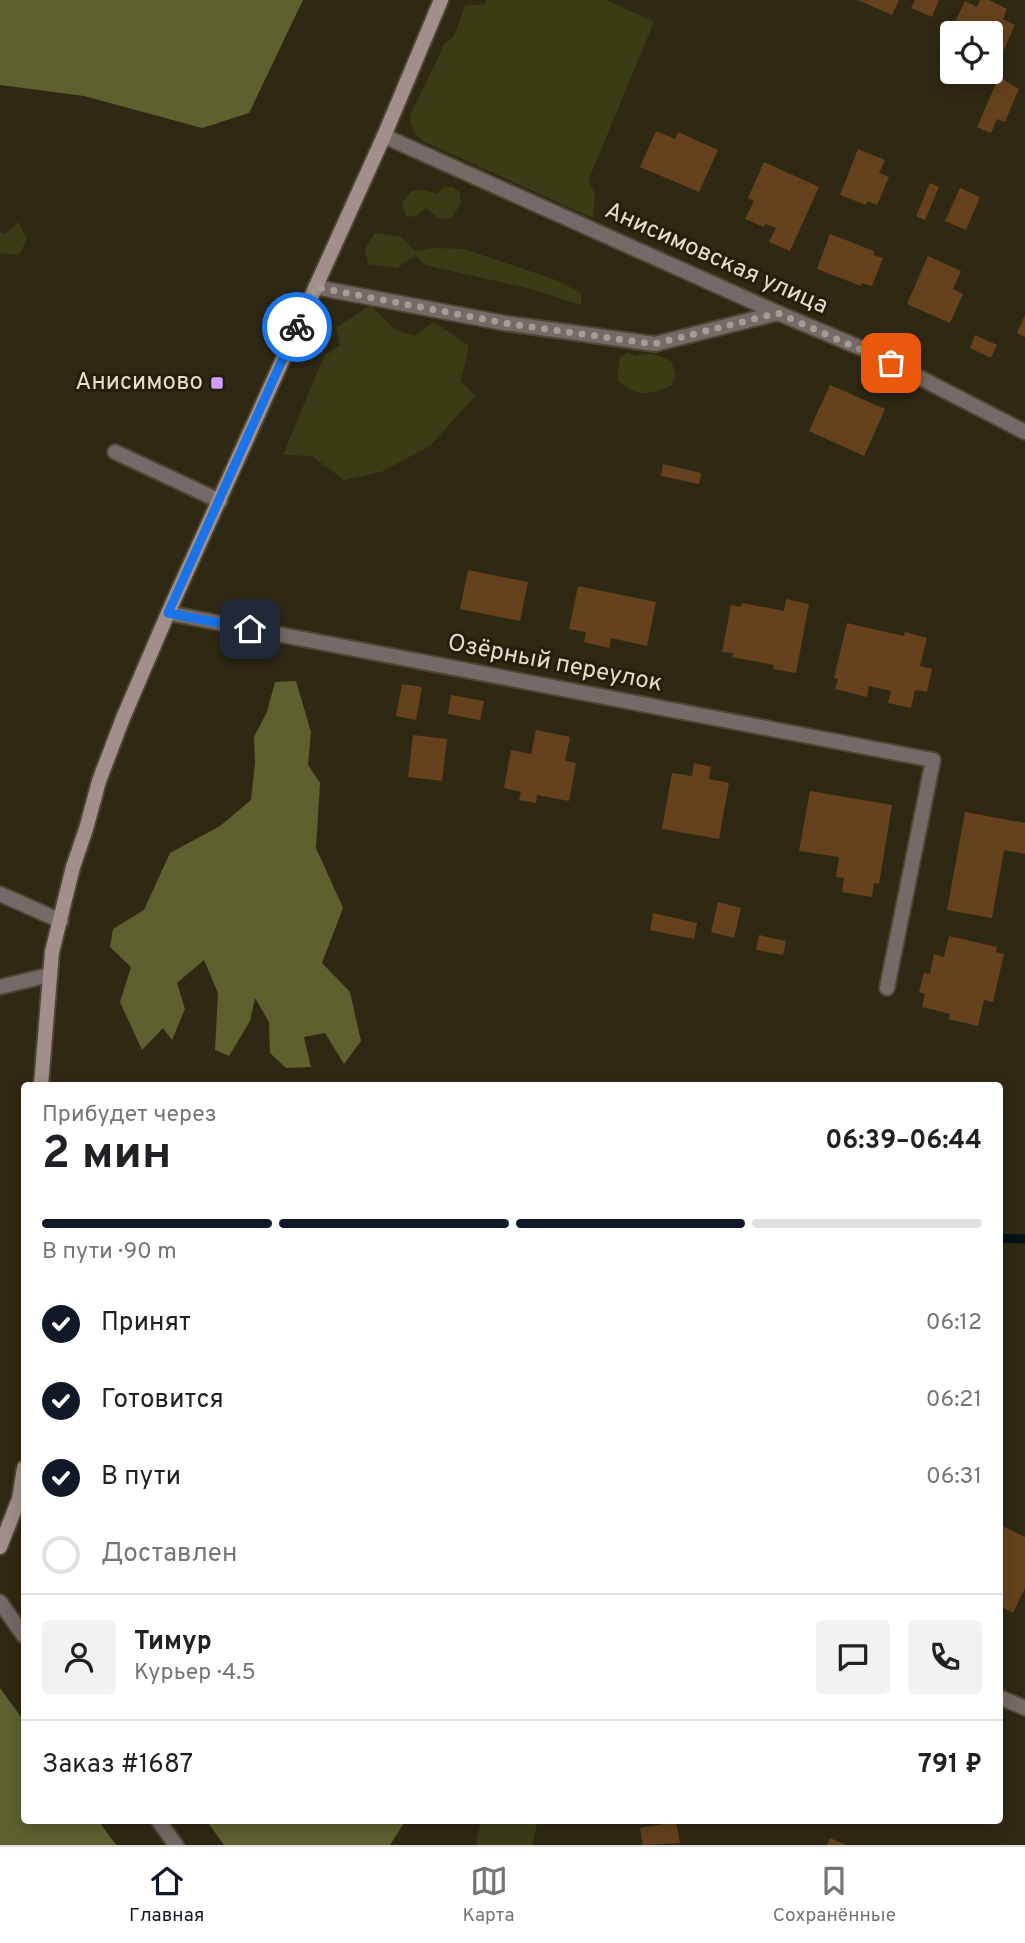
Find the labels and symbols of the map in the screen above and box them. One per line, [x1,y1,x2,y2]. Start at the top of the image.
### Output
street label: Анисимовская улица [600,196,832,322]
courier [262,292,332,362]
pin [861,333,921,393]
place label: Анисимово [75,368,203,398]
marker: Анисимово [209,375,225,391]
pin [220,599,280,659]
street label: Озёрный переулок [445,628,665,700]

